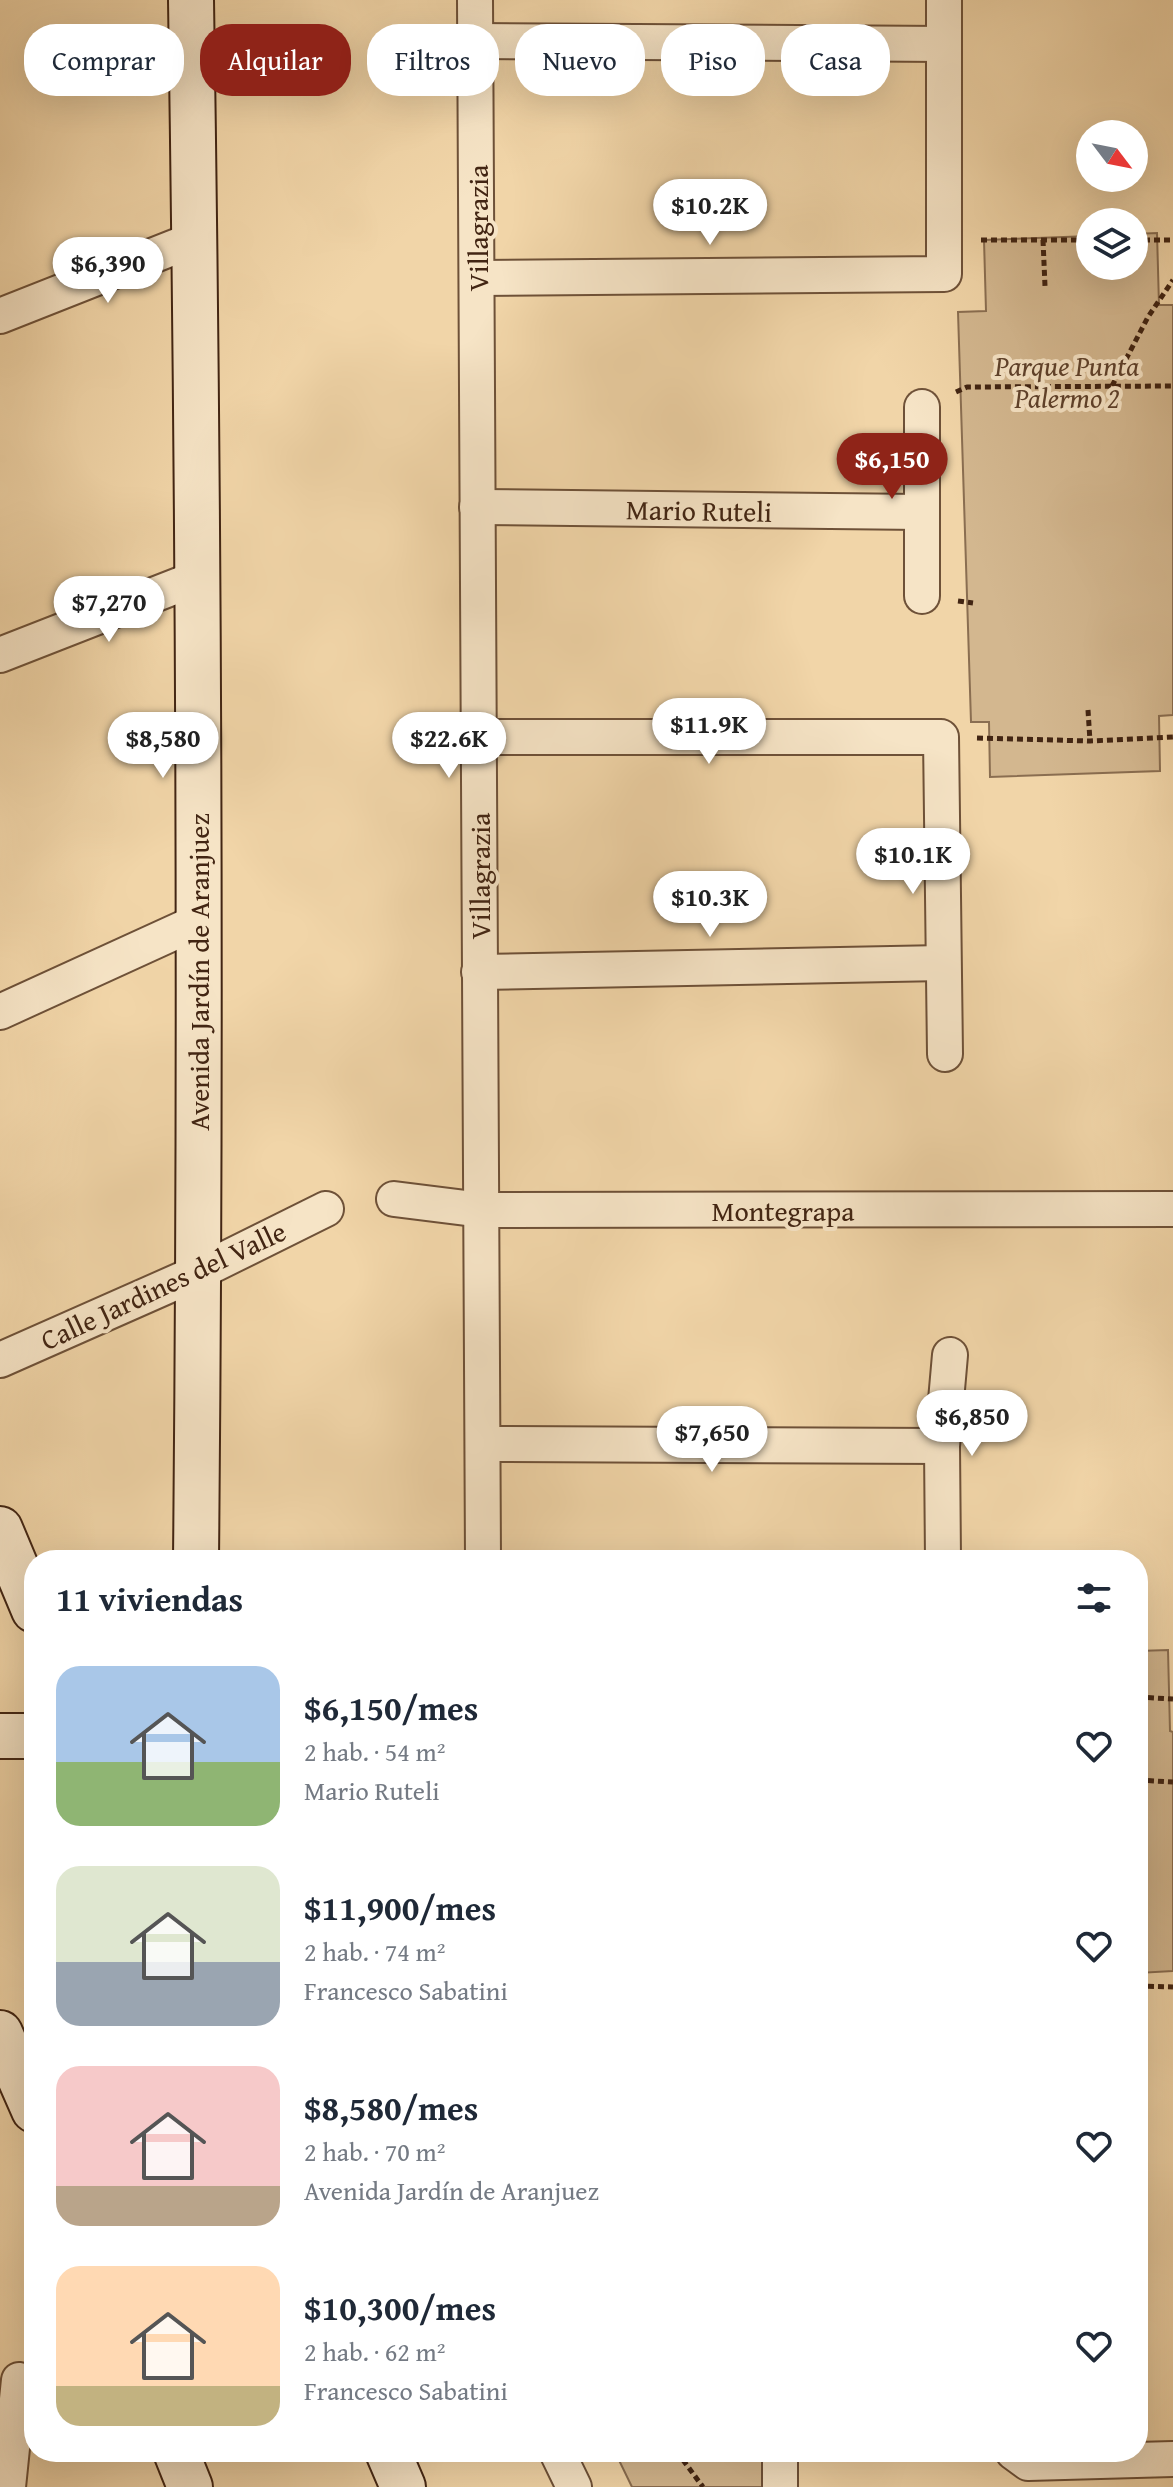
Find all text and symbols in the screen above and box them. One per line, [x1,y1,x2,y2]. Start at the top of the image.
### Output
chip: Comprar [24,24,184,96]
chip: Alquilar [200,24,351,96]
chip: Filtros [367,24,499,96]
chip: Nuevo [515,24,645,96]
chip: Piso [661,24,765,96]
chip: Casa [781,24,890,96]
north arrow [1076,120,1148,192]
map controls [1076,120,1148,280]
street label: Villagrazia [457,164,498,291]
pin: $10.2K [645,179,775,247]
text: $10.2K [671,185,749,224]
button: layers [1076,208,1148,280]
pin: $6,390 [43,237,173,305]
text: $6,390 [71,243,145,282]
park label: Parque Punta Palermo 2 [994,345,1139,418]
pin: $6,150 [827,433,957,501]
text: $6,150 [855,439,929,478]
street label: Mario Ruteli [626,488,773,532]
pin: $7,270 [44,576,174,644]
text: $7,270 [72,582,146,621]
pin: $11.9K [644,698,774,766]
text: $11.9K [670,704,748,743]
pin: $8,580 [98,712,228,780]
pin: $22.6K [384,712,514,780]
text: $8,580 [126,718,200,757]
text: $22.6K [410,718,488,757]
street label: Villagrazia [459,812,500,939]
street label: Avenida Jardín de Aranjuez [178,813,219,1131]
pin: $10.1K [848,828,978,896]
text: $10.1K [874,834,952,873]
pin: $10.3K [645,871,775,939]
text: $10.3K [671,877,749,916]
street label: Montegrapa [712,1190,855,1231]
street label: Calle Jardines del Valle [34,1210,292,1360]
pin: $6,850 [907,1390,1037,1458]
text: $6,850 [935,1396,1009,1435]
pin: $7,650 [647,1406,777,1474]
text: $7,650 [675,1412,749,1451]
text: 11 viviendas [56,1574,243,1623]
icon: filters [1072,1576,1116,1620]
text: $6,150/mes [304,1683,478,1732]
icon: home [120,1698,216,1794]
icon: heart [1072,1724,1116,1768]
text: 2 hab. · 54 m² [304,1732,445,1771]
text: Mario Ruteli [304,1771,440,1810]
text: $11,900/mes [304,1883,496,1932]
icon: home [120,1898,216,1994]
icon: heart [1072,1924,1116,1968]
text: 2 hab. · 74 m² [304,1932,445,1971]
text: Francesco Sabatini [304,1971,508,2010]
text: $8,580/mes [304,2083,478,2132]
icon: home [120,2098,216,2194]
icon: heart [1072,2124,1116,2168]
text: 2 hab. · 70 m² [304,2132,445,2171]
text: Avenida Jardín de Aranjuez [304,2171,599,2210]
text: $10,300/mes [304,2283,496,2332]
icon: home [120,2298,216,2394]
icon: heart [1072,2324,1116,2368]
text: 2 hab. · 62 m² [304,2332,445,2371]
text: Francesco Sabatini [304,2371,508,2410]

